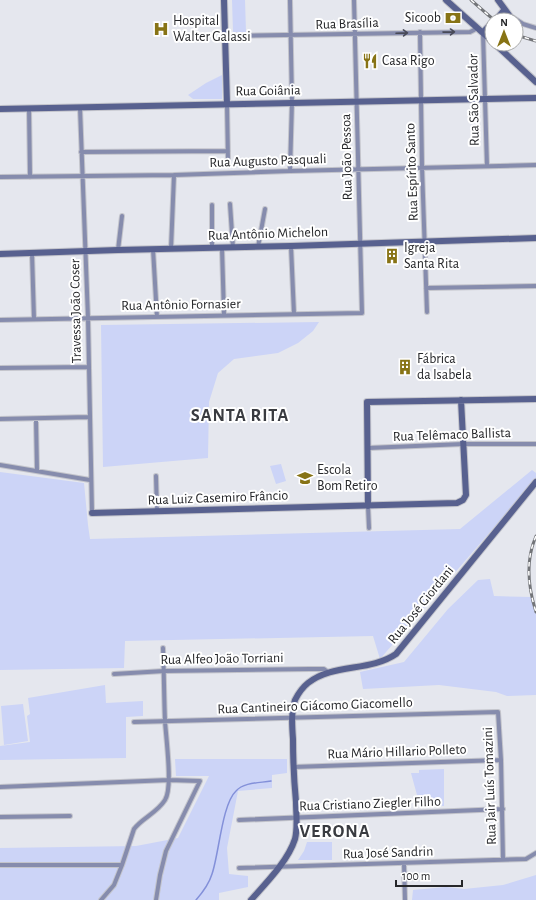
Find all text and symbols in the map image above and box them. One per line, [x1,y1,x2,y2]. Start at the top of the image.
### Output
bank icon: Sicoob [444,9,462,27]
place label: Sicoob [405,11,441,25]
north arrow [484,12,524,52]
place label: Hospital Walter Galassi [173,14,251,44]
street label: Rua Brasília [315,16,380,32]
text: N [500,17,508,28]
hospital icon: Hospital Walter Galassi [152,20,170,38]
one-way arrow [442,28,455,36]
one-way arrow [395,29,408,37]
restaurant icon: Casa Rigo [361,52,379,70]
street label: Rua São Salvador [466,53,482,146]
place label: Casa Rigo [382,54,435,68]
street label: Rua Goiânia [235,83,301,99]
street label: Rua João Pessoa [339,113,355,201]
street label: Rua Espírito Santo [403,123,421,221]
street label: Rua Augusto Pasquali [209,152,327,170]
street label: Rua Antônio Michelon [208,225,328,243]
place label: Igreja Santa Rita [404,241,460,271]
building icon: Igreja Santa Rita [383,247,401,265]
street label: Travessa João Coser [68,258,84,363]
street label: Rua Antônio Fornasier [121,297,241,313]
place label: Fábrica da Isabela [417,352,472,382]
building icon: Fábrica da Isabela [396,358,414,376]
district label: SANTA RITA [191,407,289,425]
street label: Rua Telêmaco Ballista [393,426,512,444]
place label: Escola Bom Retiro [317,463,378,493]
school or university icon: Escola Bom Retiro [296,469,314,487]
street label: Rua Luiz Casemiro Frâncio [147,489,289,507]
street label: Rua José Giordani [386,563,456,647]
street label: Rua Alfeo João Torriani [160,651,284,667]
street label: Rua Cantineiro Giácomo Giacomello [217,696,413,716]
street label: Rua Jair Luís Tomazini [481,727,499,845]
street label: Rua Mário Hillario Polleto [327,743,467,761]
street label: Rua Cristiano Ziegler Filho [299,795,441,813]
district label: VERONA [300,823,370,841]
street label: Rua José Sandrin [343,844,433,862]
scale bar [396,862,462,888]
text: 100 m [402,870,430,882]

